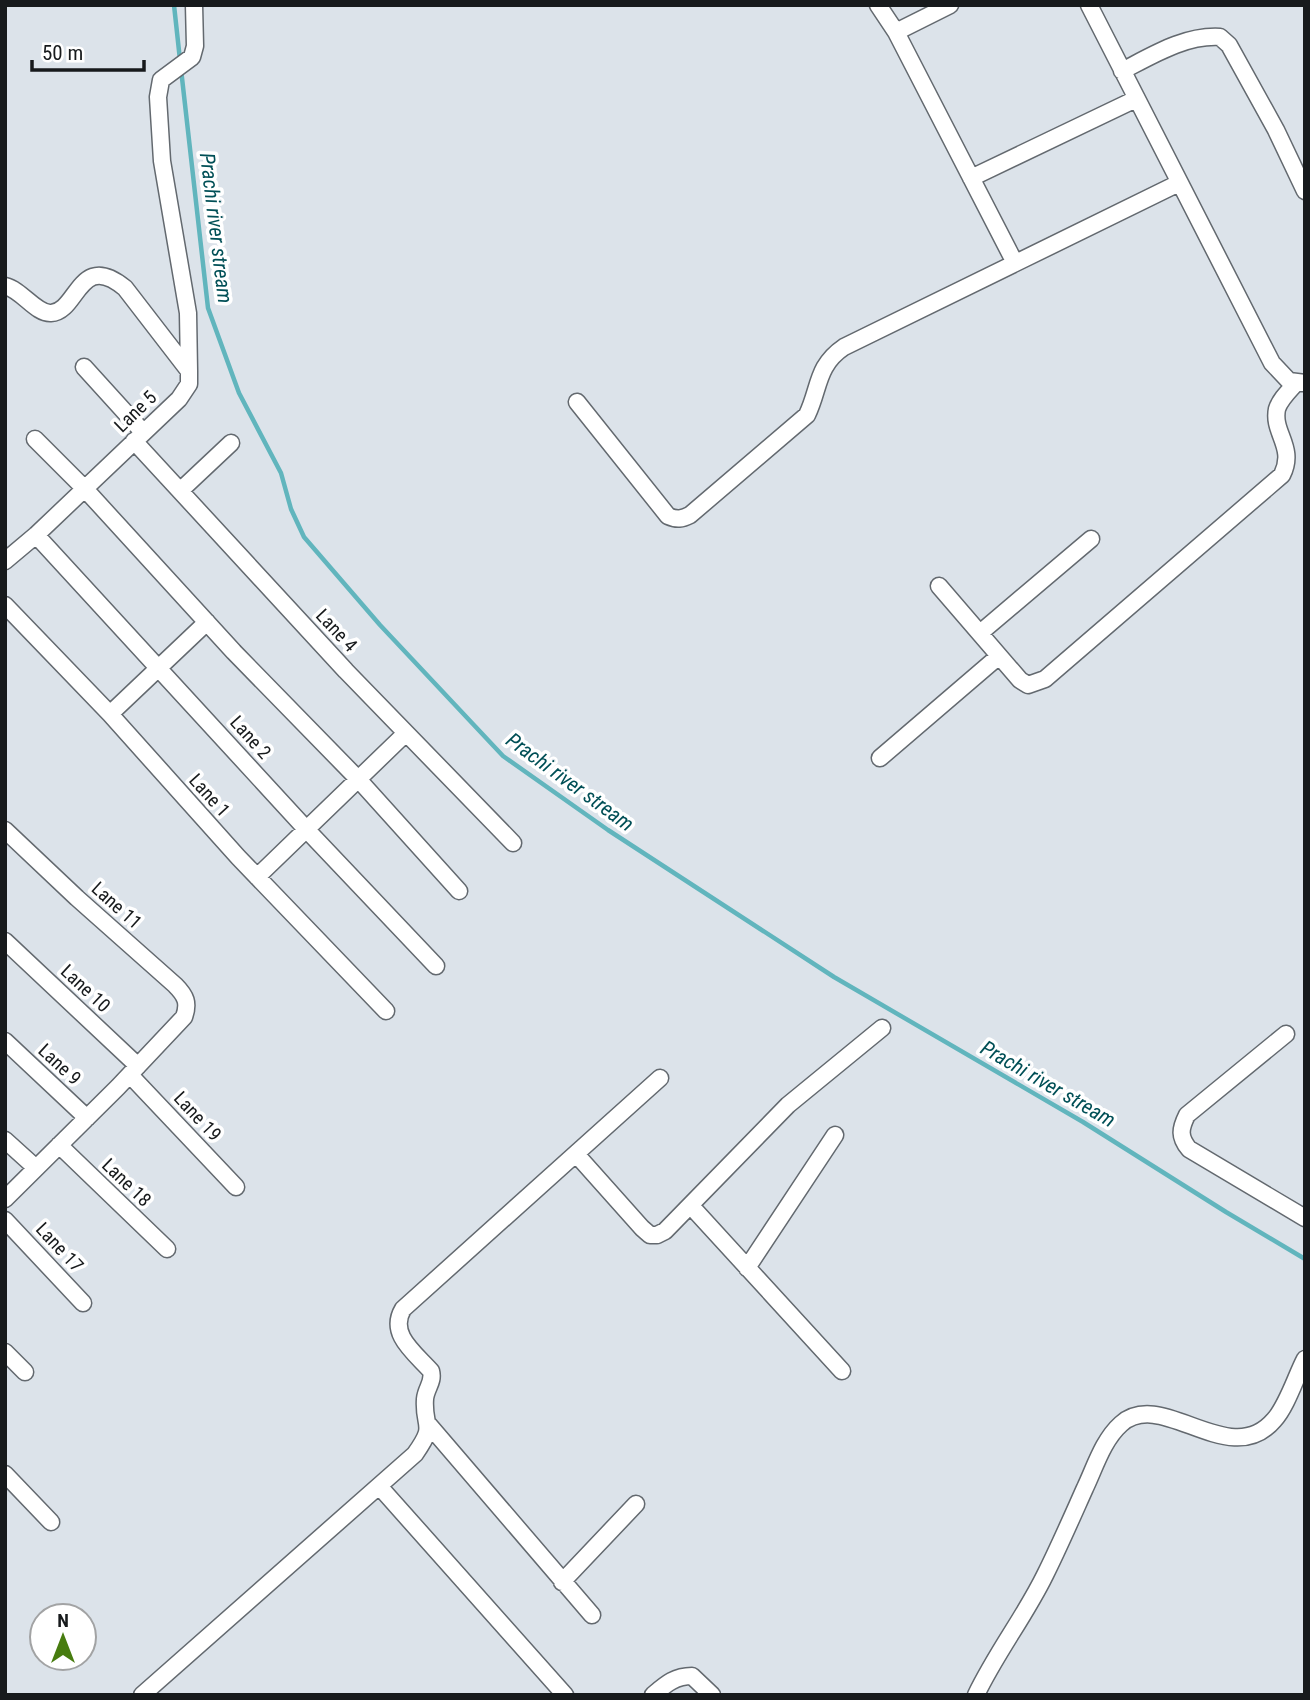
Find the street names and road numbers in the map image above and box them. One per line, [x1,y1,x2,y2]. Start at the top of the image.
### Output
street label: Lane 5 [109,386,161,437]
street label: Lane 4 [311,604,362,656]
street label: Lane 2 [225,711,276,764]
street label: Lane 1 [184,769,235,822]
street label: Lane 11 [87,877,146,934]
street label: Lane 10 [56,960,115,1017]
street label: Lane 9 [34,1039,86,1090]
street label: Lane 19 [169,1087,226,1146]
street label: Lane 18 [97,1153,156,1211]
street label: Lane 17 [31,1218,88,1277]

